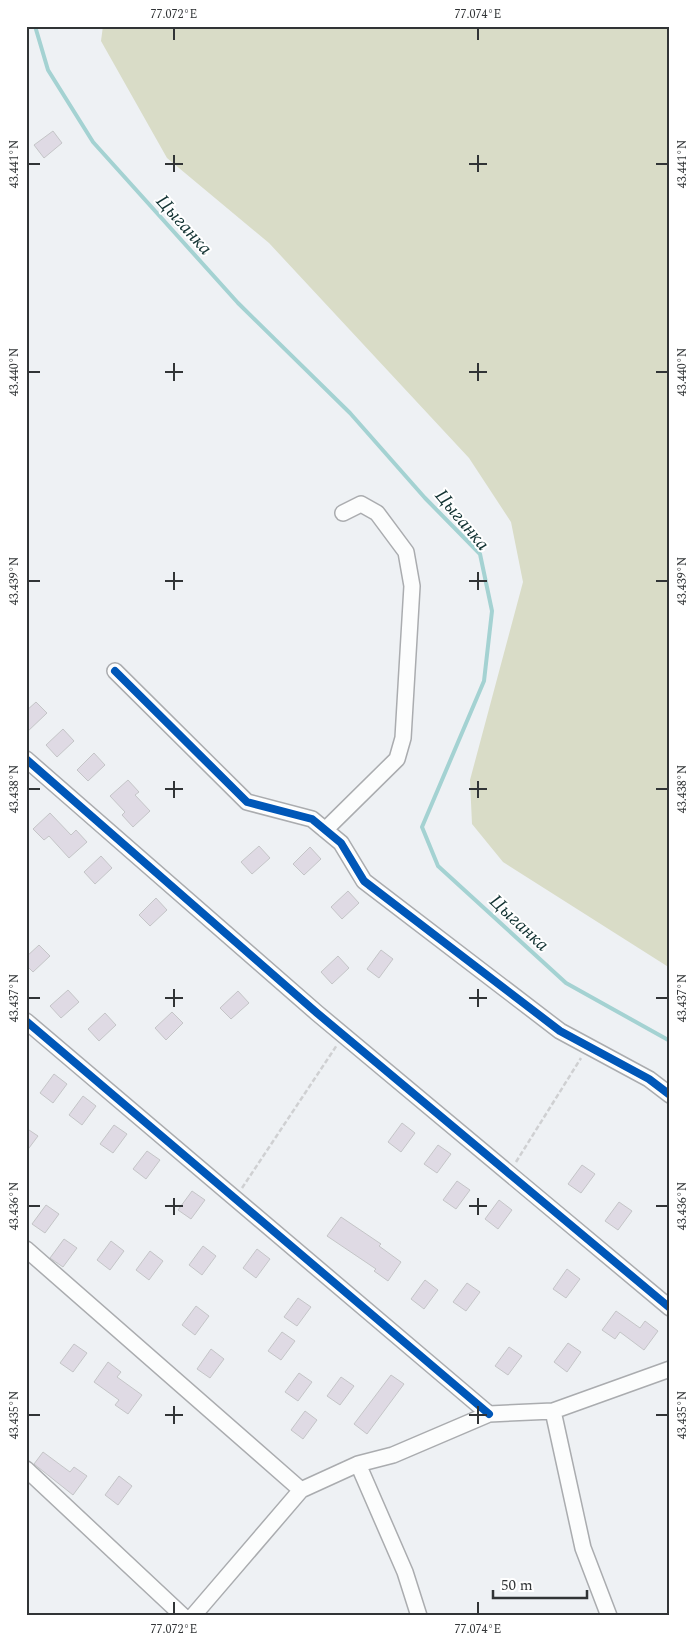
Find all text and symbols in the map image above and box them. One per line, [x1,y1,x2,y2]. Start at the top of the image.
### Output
text: 77.072°E [151,5,197,24]
text: 77.074°E [455,5,501,24]
text: 43.441°N [5,140,24,188]
text: 43.441°N [673,140,692,188]
water label: Цыганка [149,188,219,262]
text: 43.440°N [5,348,24,396]
text: 43.440°N [673,348,692,396]
water label: Цыганка [427,483,497,558]
text: 43.439°N [5,557,24,605]
text: 43.439°N [673,557,692,605]
text: 43.438°N [5,765,24,813]
text: 43.438°N [673,765,692,813]
water label: Цыганка [482,888,556,959]
text: 43.437°N [5,974,24,1022]
text: 43.437°N [673,974,692,1022]
text: 43.436°N [5,1182,24,1230]
text: 43.436°N [673,1182,692,1230]
text: 43.435°N [5,1391,24,1439]
text: 43.435°N [673,1391,692,1439]
scale bar [493,1567,587,1599]
text: 50 m [501,1574,533,1597]
text: 77.072°E [151,1620,197,1639]
text: 77.074°E [455,1620,501,1639]

